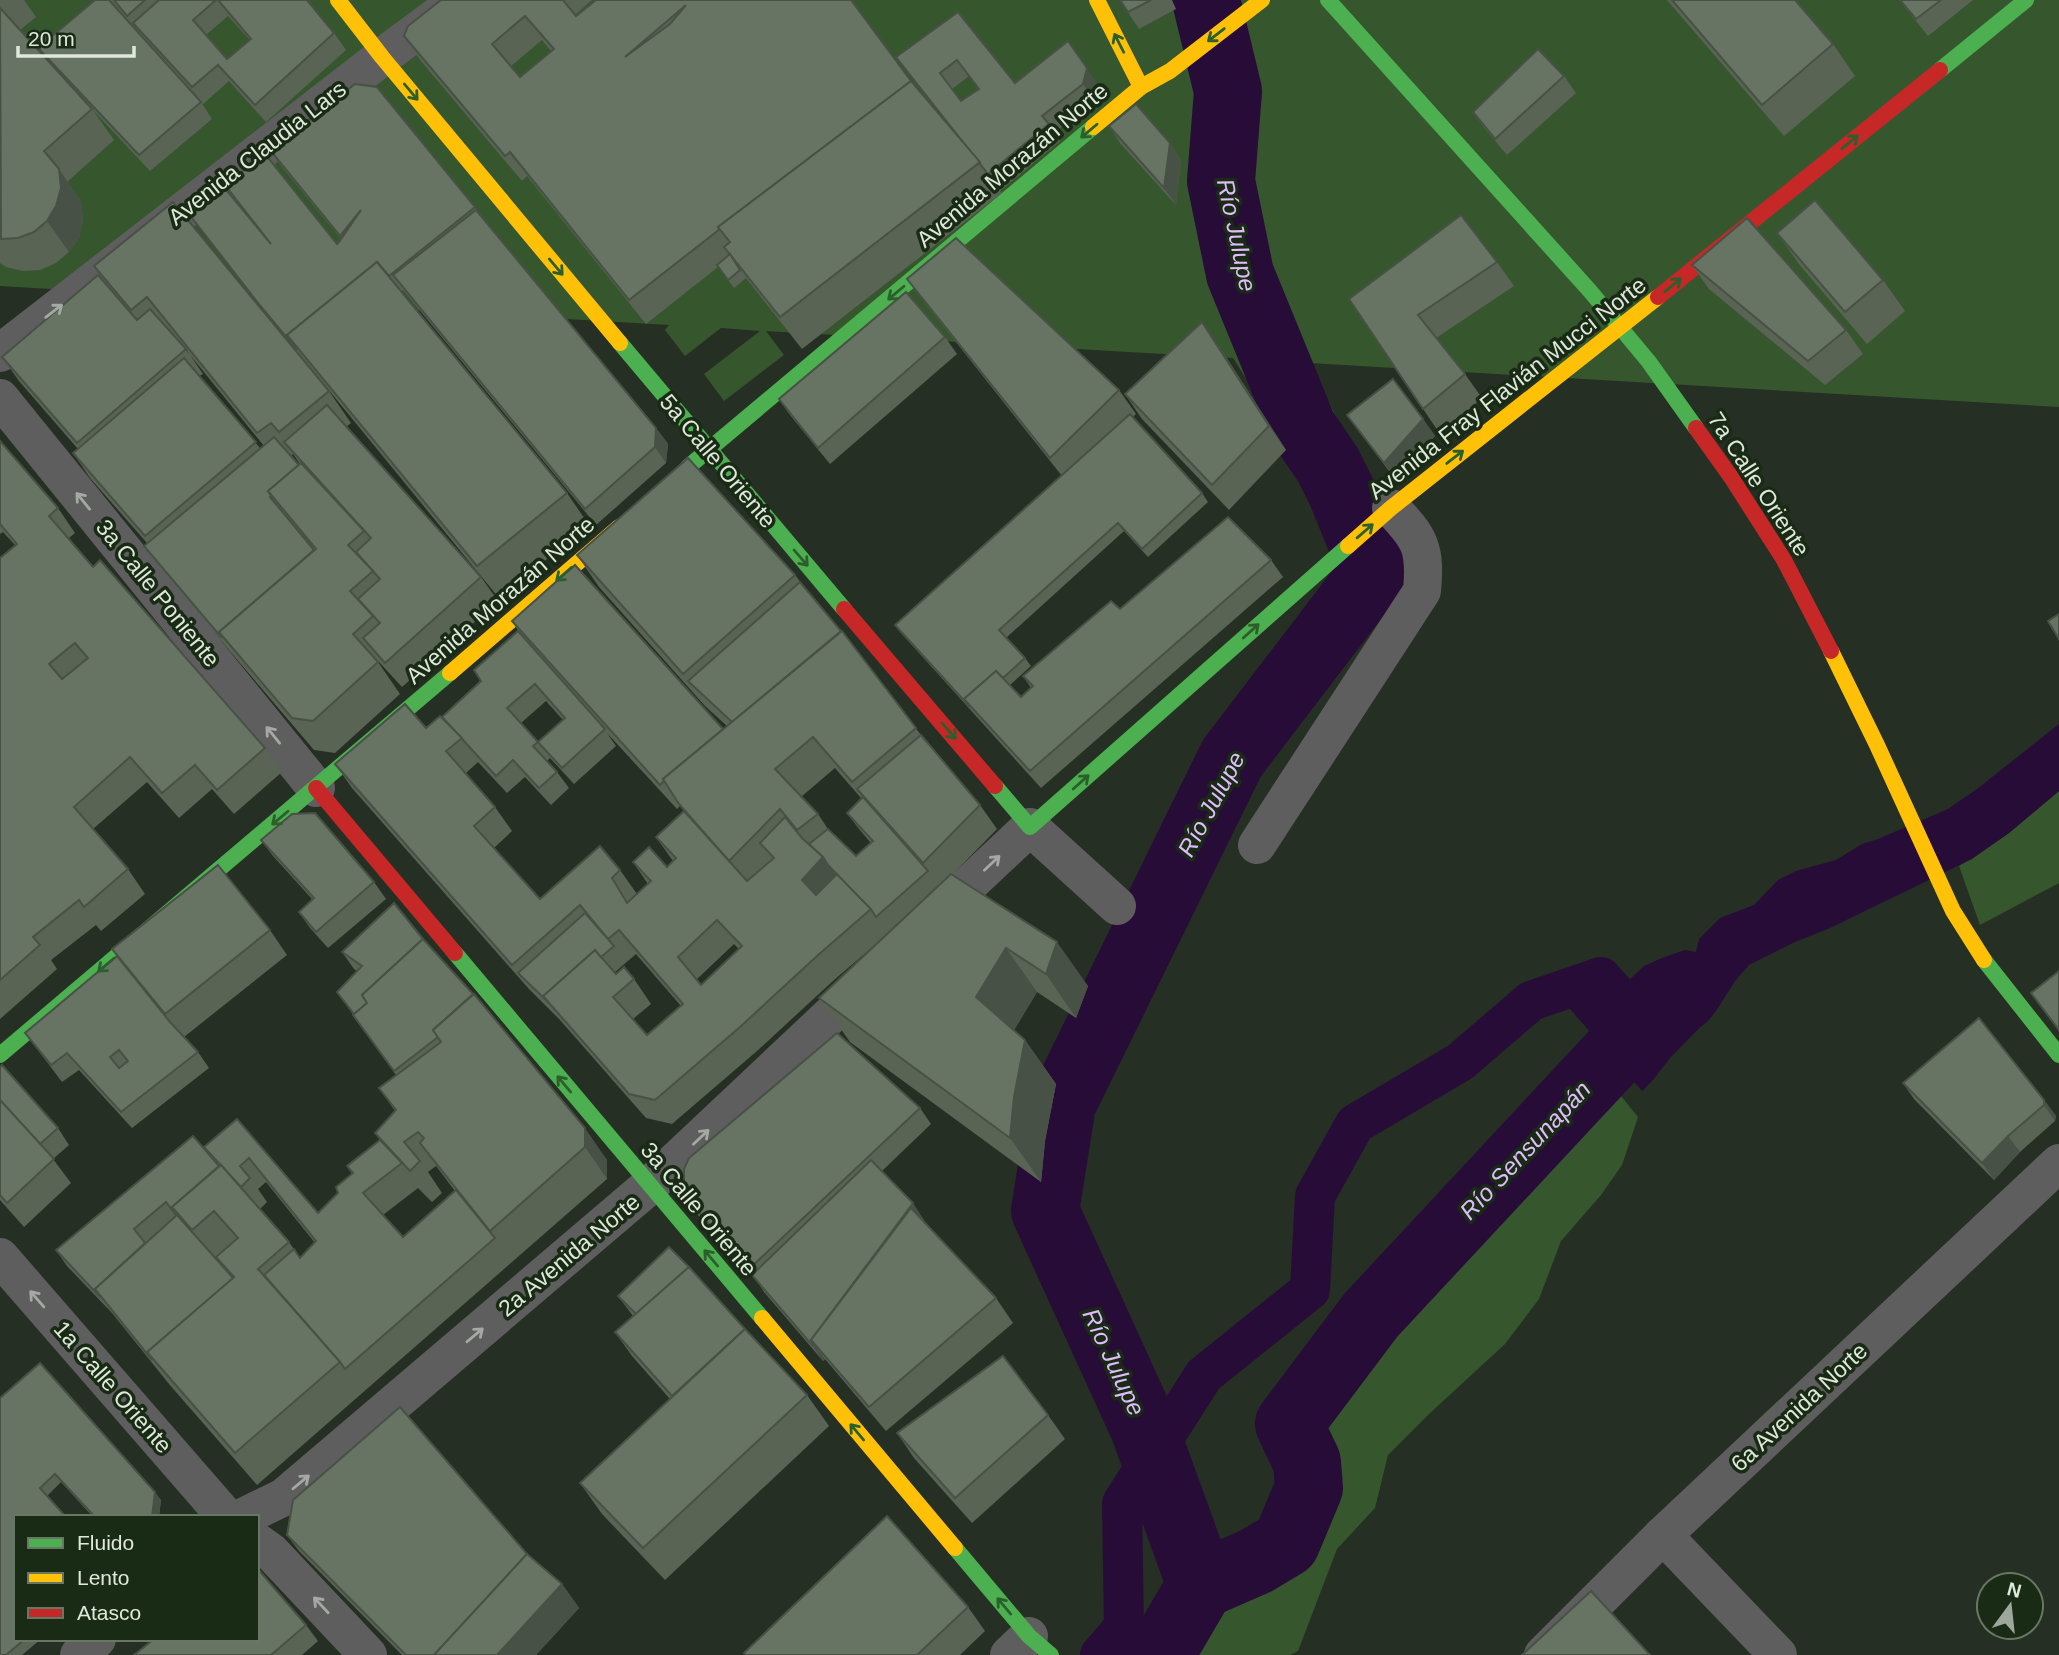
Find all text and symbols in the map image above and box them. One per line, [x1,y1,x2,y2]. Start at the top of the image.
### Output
scale bar [18,14,133,58]
text: 20 m [28,27,75,50]
one-way arrow [1207,28,1226,43]
one-way arrow [1111,33,1125,54]
street label: Avenida Claudia Lars [163,76,351,230]
street label: Avenida Morazán Norte [911,78,1113,252]
one-way arrow [403,82,419,100]
one-way arrow [1080,123,1098,139]
one-way arrow [1841,134,1859,150]
water label: Río Julupe [1212,176,1262,294]
one-way arrow [548,257,564,275]
street label: Avenida Fray Flavián Mucci Norte [1363,272,1651,504]
one-way arrow [1664,277,1682,293]
one-way arrow [887,285,905,301]
one-way arrow [44,303,63,318]
street label: 5a Calle Oriente [655,389,781,533]
street label: 7a Calle Oriente [1703,407,1815,561]
one-way arrow [1446,449,1464,465]
one-way arrow [75,493,91,511]
street label: Avenida Morazán Norte [400,511,600,689]
street label: 3a Calle Poniente [91,514,225,672]
one-way arrow [1355,523,1373,539]
one-way arrow [793,548,809,566]
one-way arrow [555,566,573,582]
one-way arrow [1242,623,1260,639]
one-way arrow [941,721,957,739]
one-way arrow [265,726,281,744]
water label: Río Julupe [1172,747,1250,861]
one-way arrow [1072,773,1089,790]
one-way arrow [271,810,289,826]
one-way arrow [983,854,1000,871]
one-way arrow [97,957,115,973]
water label: Río Sensunapán [1454,1075,1596,1225]
one-way arrow [556,1076,572,1094]
one-way arrow [692,1128,709,1145]
street label: 3a Calle Oriente [636,1137,762,1281]
street label: 2a Avenida Norte [493,1188,645,1322]
one-way arrow [703,1250,719,1268]
one-way arrow [29,1290,45,1308]
water label: Río Julupe [1078,1304,1150,1420]
street label: 1a Calle Oriente [49,1316,177,1458]
one-way arrow [465,1327,483,1342]
street label: 6a Avenida Norte [1726,1337,1872,1477]
one-way arrow [849,1423,865,1441]
one-way arrow [292,1474,310,1490]
legend [14,1515,259,1641]
text: Fluido [77,1531,134,1554]
text: Lento [77,1566,130,1589]
north arrow [1975,1571,2045,1641]
text: N [2005,1578,2024,1602]
one-way arrow [313,1596,329,1614]
one-way arrow [996,1597,1012,1615]
text: Atasco [77,1601,141,1624]

